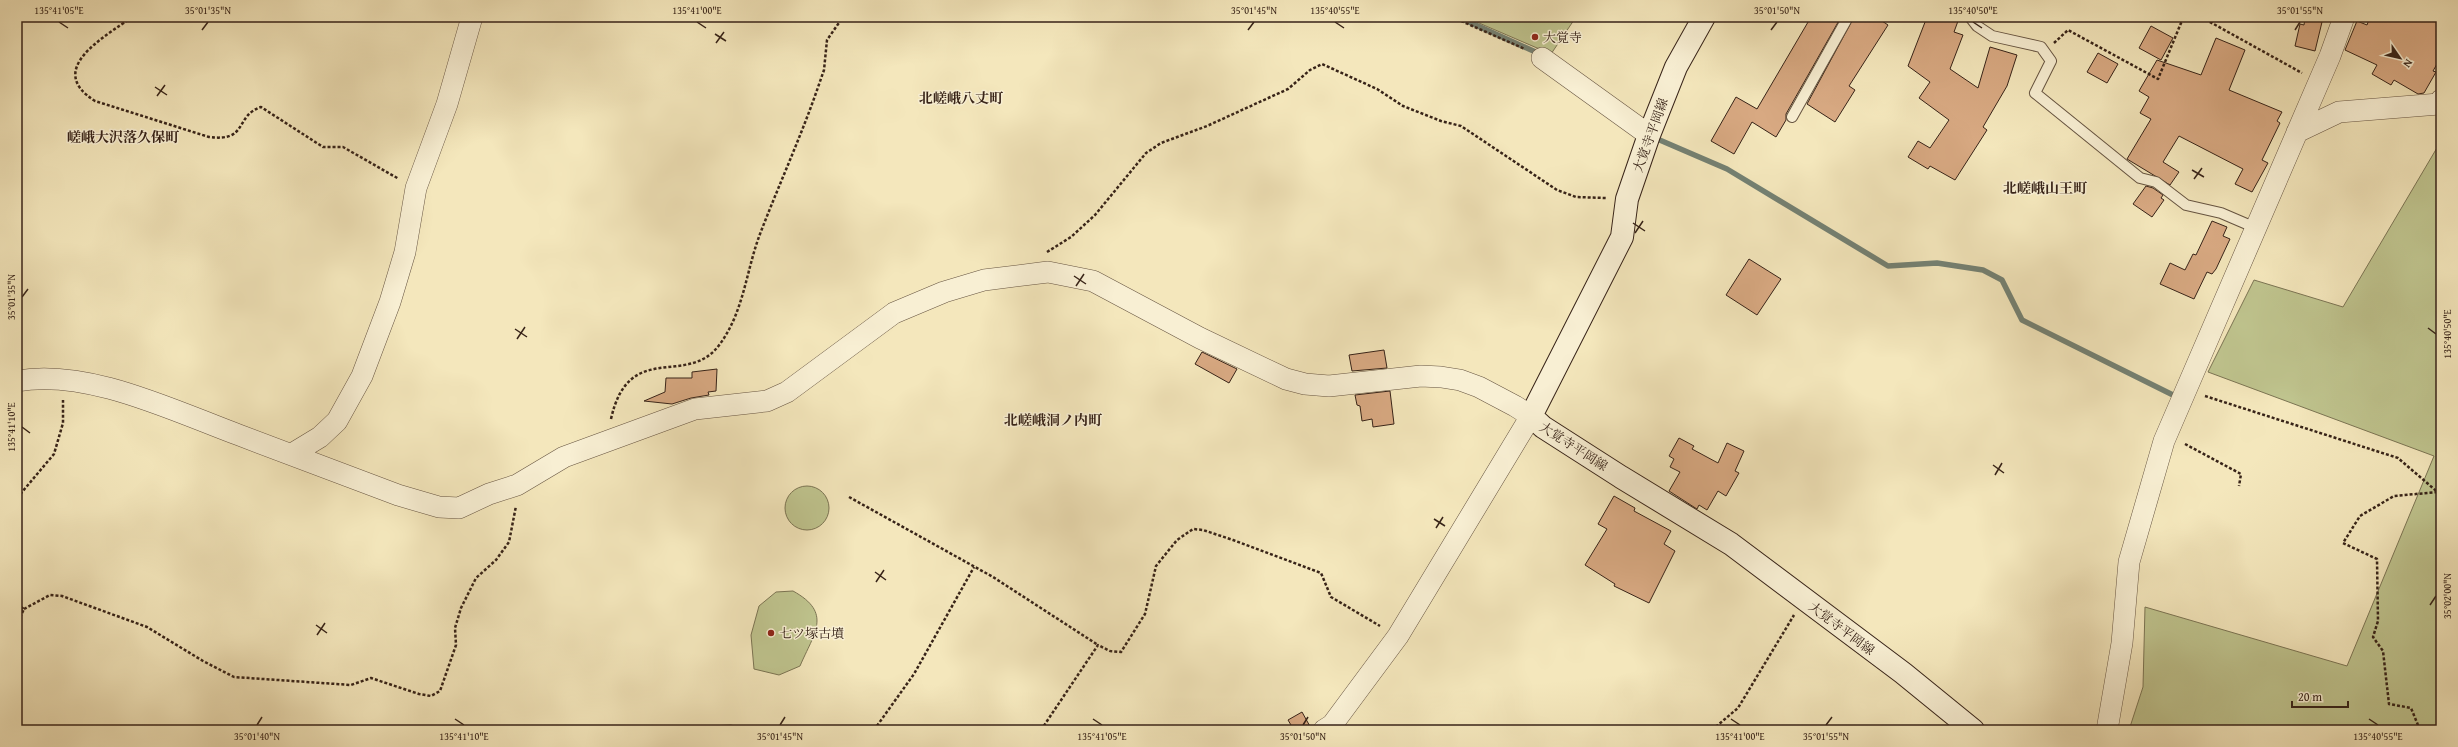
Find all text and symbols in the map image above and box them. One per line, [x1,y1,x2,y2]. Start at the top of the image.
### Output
text: 135°41'05"E [34,3,84,18]
text: 35°01'35"N [185,3,231,18]
text: 135°41'00"E [672,3,722,18]
text: 35°01'45"N [1231,3,1277,18]
text: 135°40'55"E [1310,3,1360,18]
text: 35°01'50"N [1754,3,1800,18]
text: 135°40'50"E [1948,3,1998,18]
text: 35°01'55"N [2277,3,2323,18]
place label: 大覚寺 [1543,28,1582,47]
marker: 大覚寺 [1530,32,1540,42]
north arrow [2380,38,2420,78]
text: N [2399,56,2417,72]
district label: 北嵯峨八丈町 [919,88,1004,108]
street label: 大覚寺平岡線 [1628,95,1673,175]
district label: 嵯峨大沢落久保町 [67,127,180,147]
district label: 北嵯峨山王町 [2003,178,2088,198]
text: 35°01'35"N [4,274,19,320]
text: 135°40'50"E [2440,309,2455,359]
text: 135°41'10"E [4,402,19,452]
district label: 北嵯峨洞ノ内町 [1004,410,1103,430]
street label: 大覚寺平岡線 [1536,417,1612,476]
text: 35°02'00"N [2440,573,2455,619]
street label: 大覚寺平岡線 [1805,597,1879,659]
place label: 七ツ塚古墳 [779,624,844,643]
marker: 七ツ塚古墳 [766,628,776,638]
scale bar [2292,683,2348,709]
text: 20 m [2298,688,2322,705]
text: 35°01'40"N [234,729,280,744]
text: 135°41'10"E [439,729,489,744]
text: 35°01'45"N [757,729,803,744]
text: 135°41'05"E [1077,729,1127,744]
text: 35°01'50"N [1280,729,1326,744]
text: 135°41'00"E [1715,729,1765,744]
text: 35°01'55"N [1803,729,1849,744]
text: 135°40'55"E [2353,729,2403,744]

